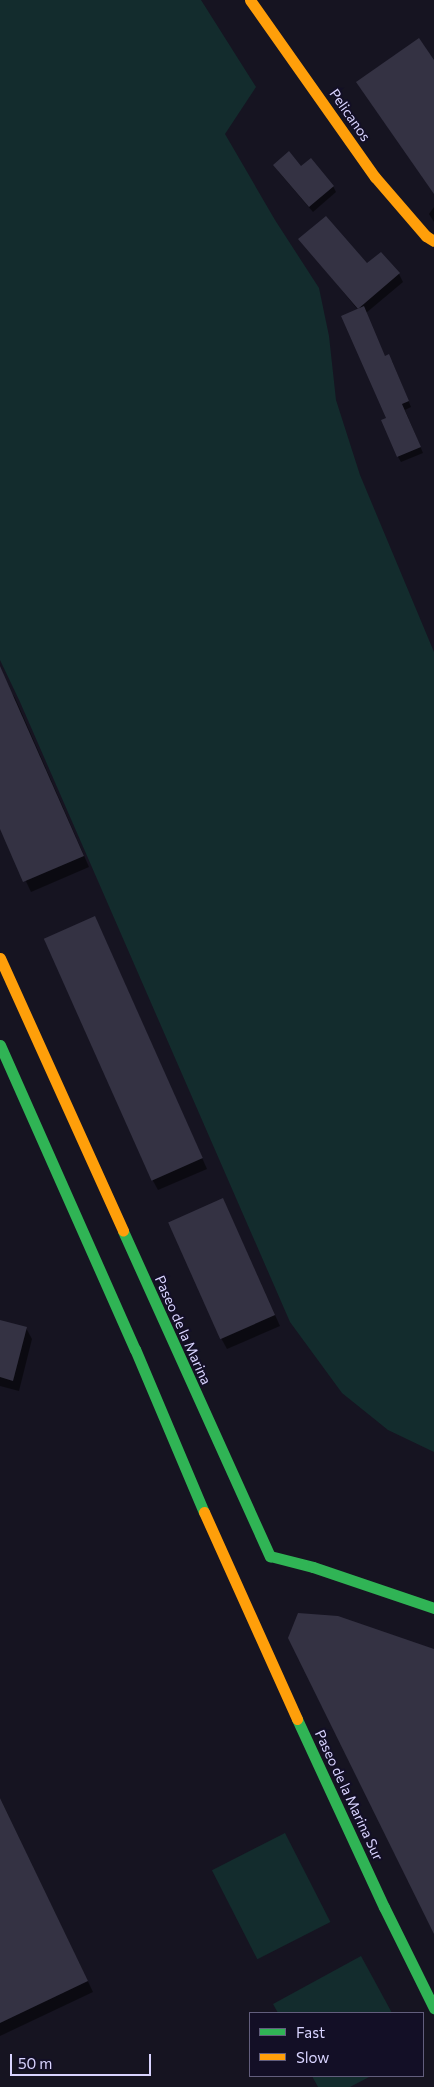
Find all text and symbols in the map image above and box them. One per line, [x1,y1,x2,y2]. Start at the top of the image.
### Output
street label: Pelicanos [326,86,374,144]
street label: Paseo de la Marina [151,1273,215,1387]
street label: Paseo de la Marina Sur [311,1727,387,1863]
legend [249,2012,424,2077]
text: Fast [296,2023,325,2041]
scale bar [12,2044,154,2076]
text: Slow [296,2048,329,2066]
text: 50 m [18,2054,52,2072]

